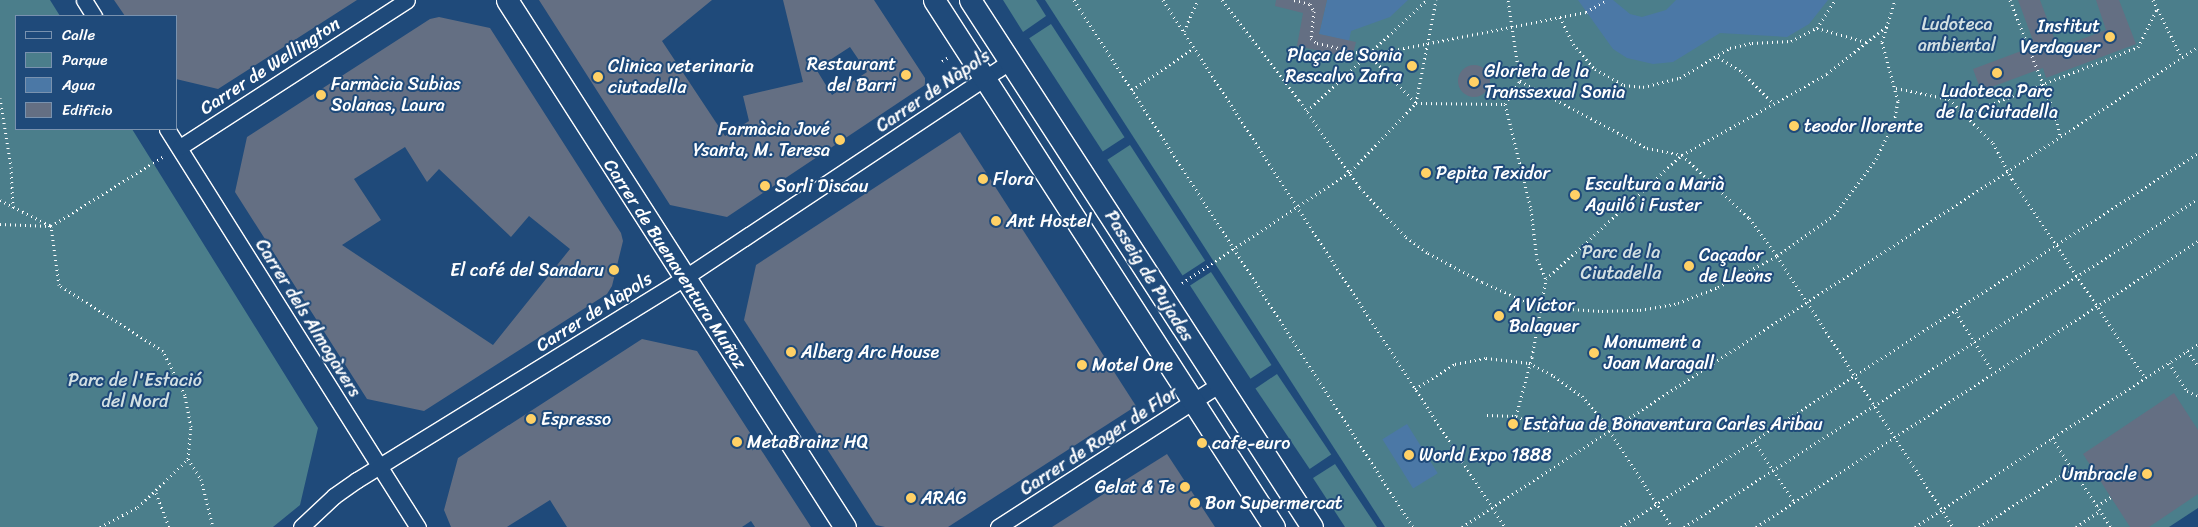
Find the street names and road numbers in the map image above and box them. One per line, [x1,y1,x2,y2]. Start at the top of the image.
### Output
street label: Carrer de Wellington [196,12,344,120]
street label: Carrer de Nàpols [872,45,994,137]
street label: Carrer de Buenaventura Muñoz [599,155,751,373]
street label: Passeig de Pujades [1100,207,1198,345]
street label: Carrer dels Almogàvers [250,235,366,401]
street label: Carrer de Nàpols [532,268,656,356]
street label: Carrer de Roger de Flor [1015,382,1183,500]

